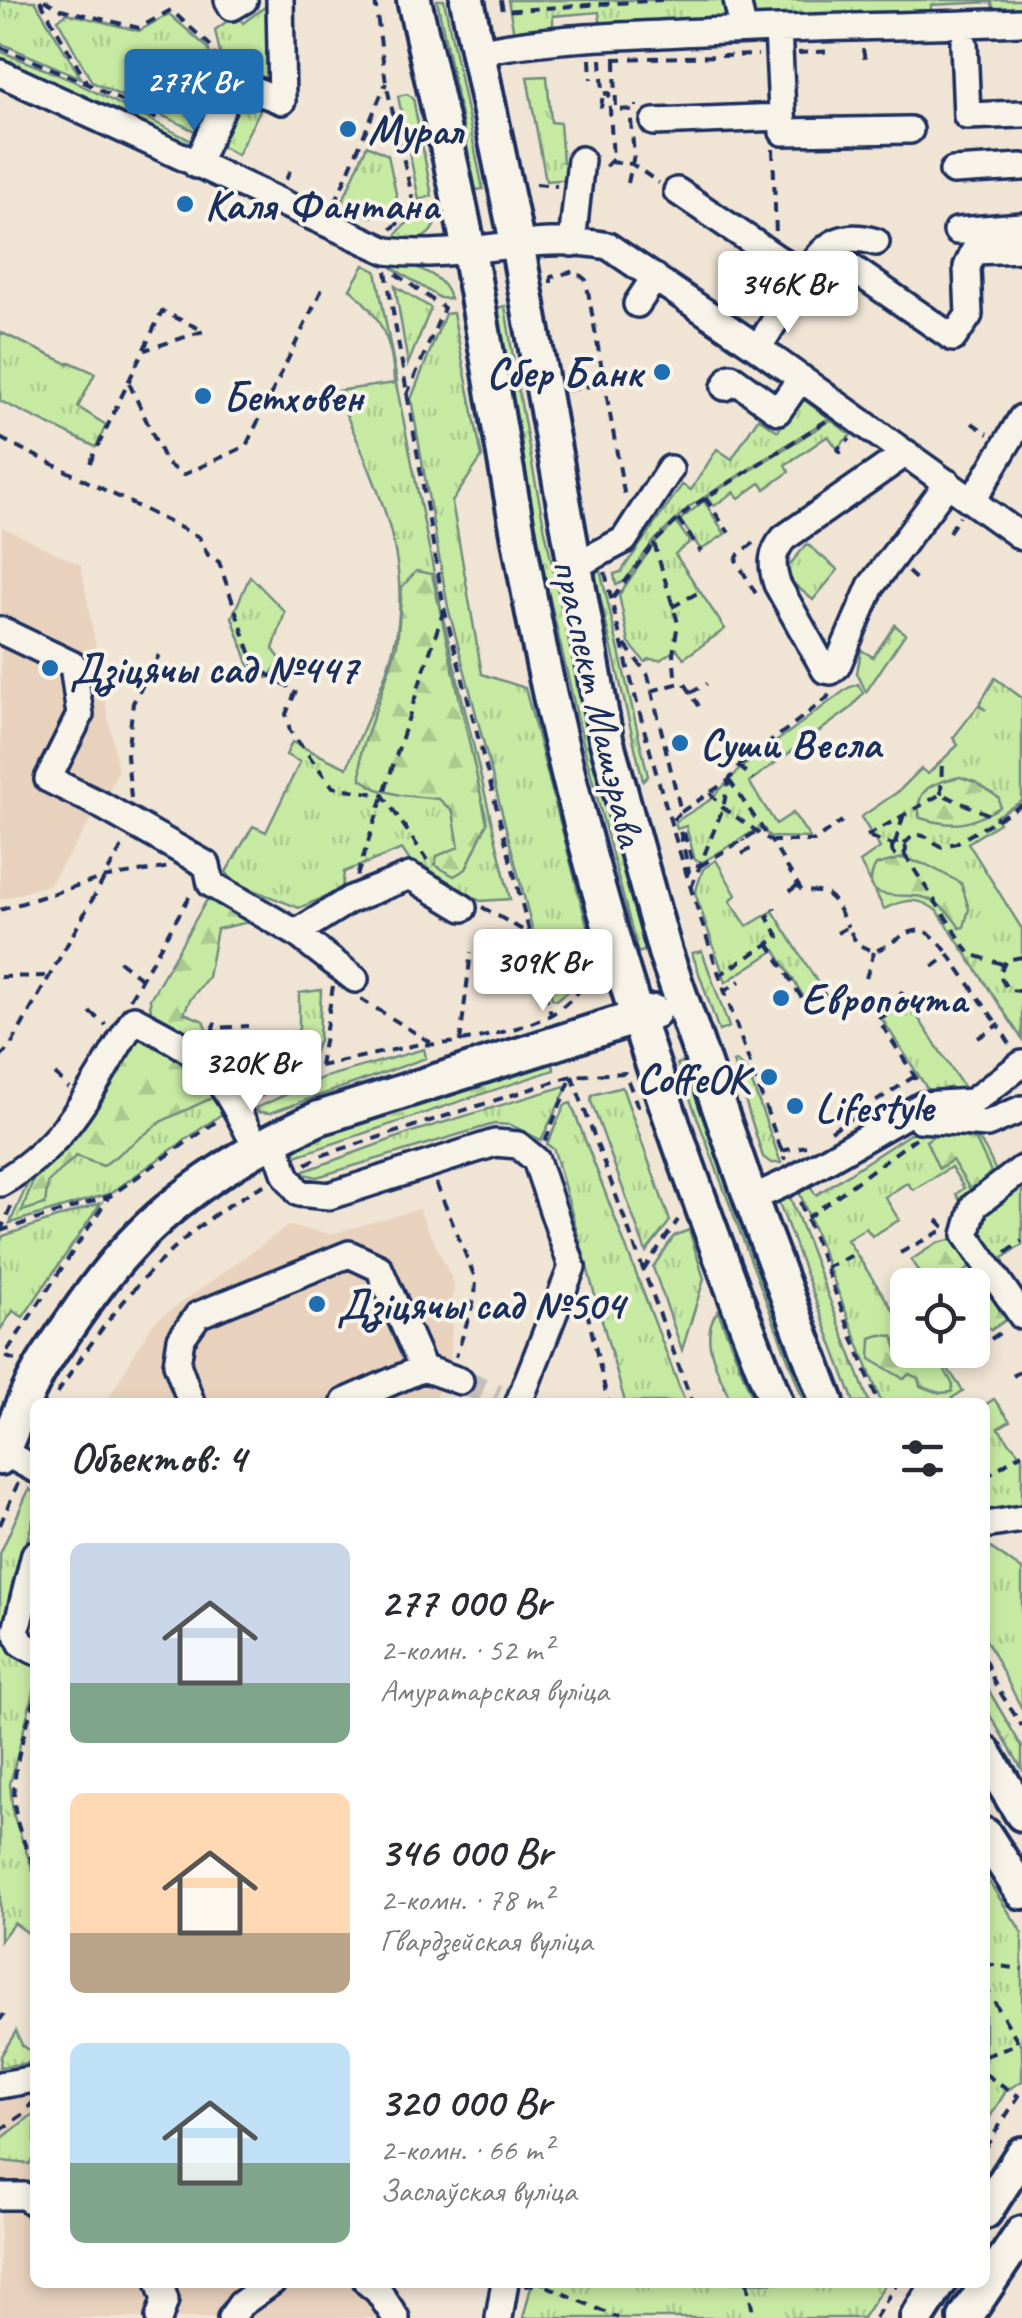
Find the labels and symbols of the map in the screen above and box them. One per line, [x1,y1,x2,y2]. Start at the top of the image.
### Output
pin: 277K Br [102,49,286,134]
place label: Мурал [368,104,465,157]
marker: Мурал [337,118,359,140]
place label: Каля Фантана [205,179,442,232]
marker: Каля Фантана [174,193,196,215]
pin: 346K Br [696,251,880,336]
place label: Сбер Банк [486,347,646,400]
marker: Сбер Банк [651,361,673,383]
place label: Бетховен [223,371,366,424]
marker: Бетховен [192,385,214,407]
street label: праспект Машэрава [540,553,658,854]
place label: Дзіцячы сад №447 [70,643,362,697]
marker: Дзіцячы сад №447 [39,657,61,679]
place label: Суши Весла [700,718,884,771]
marker: Суши Весла [669,732,691,754]
pin: 309K Br [451,929,635,1014]
place label: Европочта [801,973,970,1026]
marker: Европочта [770,987,792,1009]
pin: 320K Br [160,1030,344,1115]
place label: CoffeOK [636,1052,756,1105]
marker: CoffeOK [758,1066,780,1088]
place label: Lifestyle [815,1081,936,1134]
marker: Lifestyle [784,1095,806,1117]
place label: Дзіцячы сад №504 [337,1279,629,1333]
marker: Дзіцячы сад №504 [306,1293,328,1315]

